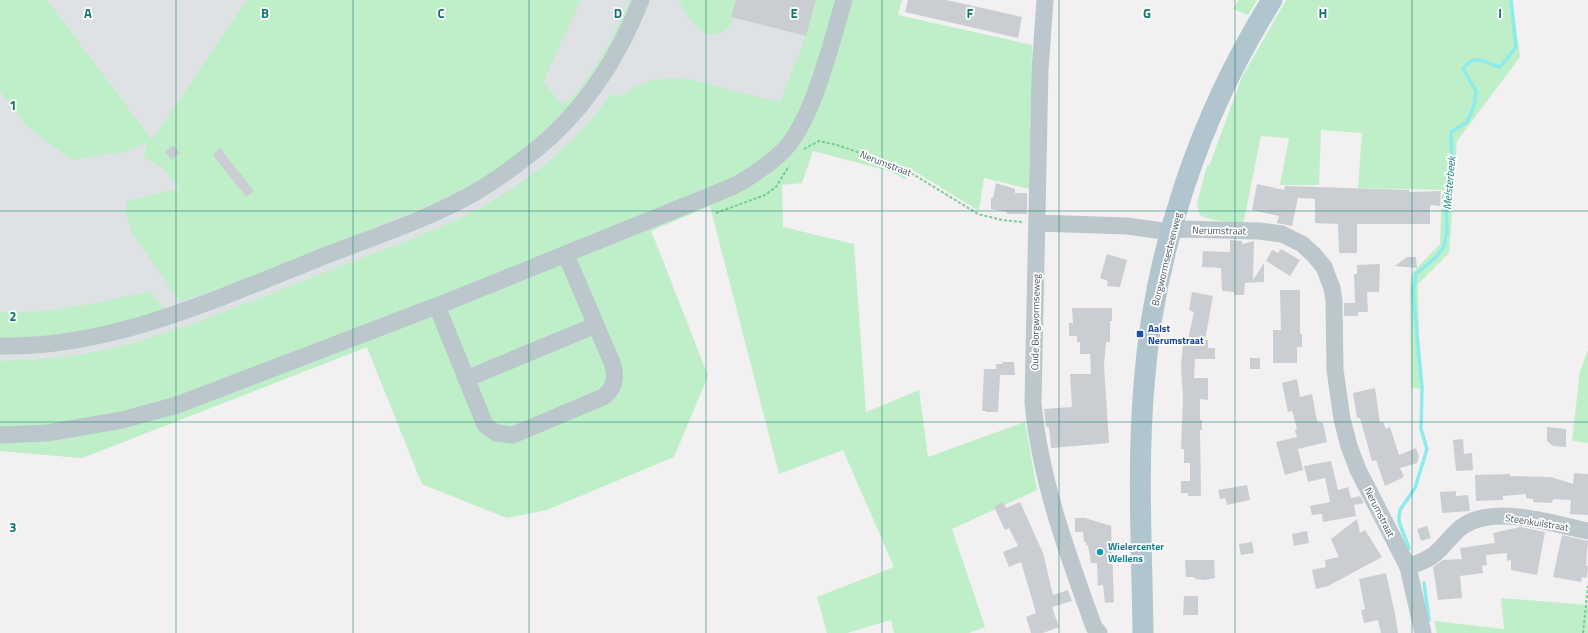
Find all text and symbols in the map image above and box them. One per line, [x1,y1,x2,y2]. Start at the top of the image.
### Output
text: A [84,3,92,23]
text: B [261,3,269,23]
text: C [437,3,445,23]
text: D [614,3,622,23]
text: E [790,3,798,23]
text: F [967,3,974,23]
text: G [1143,3,1151,23]
text: H [1319,3,1327,23]
text: I [1498,3,1502,23]
text: 1 [9,95,17,115]
street label: Nerumstraat [858,147,914,180]
water label: Melsterbeek [1439,155,1459,210]
street label: Borgwormsesteenweg [1148,211,1185,307]
street label: Nerumstraat [1192,223,1247,238]
street label: Oude Borgwormseweg [1027,274,1044,370]
text: 2 [9,306,17,326]
place label: Aalst Nerumstraat [1148,321,1204,348]
marker: Aalst Nerumstraat [1135,329,1145,339]
street label: Nerumstraat [1361,485,1399,540]
street label: Steenkuilstraat [1504,510,1570,535]
text: 3 [9,517,17,537]
place label: Wielercenter Wellens [1108,539,1164,566]
marker: Wielercenter Wellens [1095,547,1105,557]

